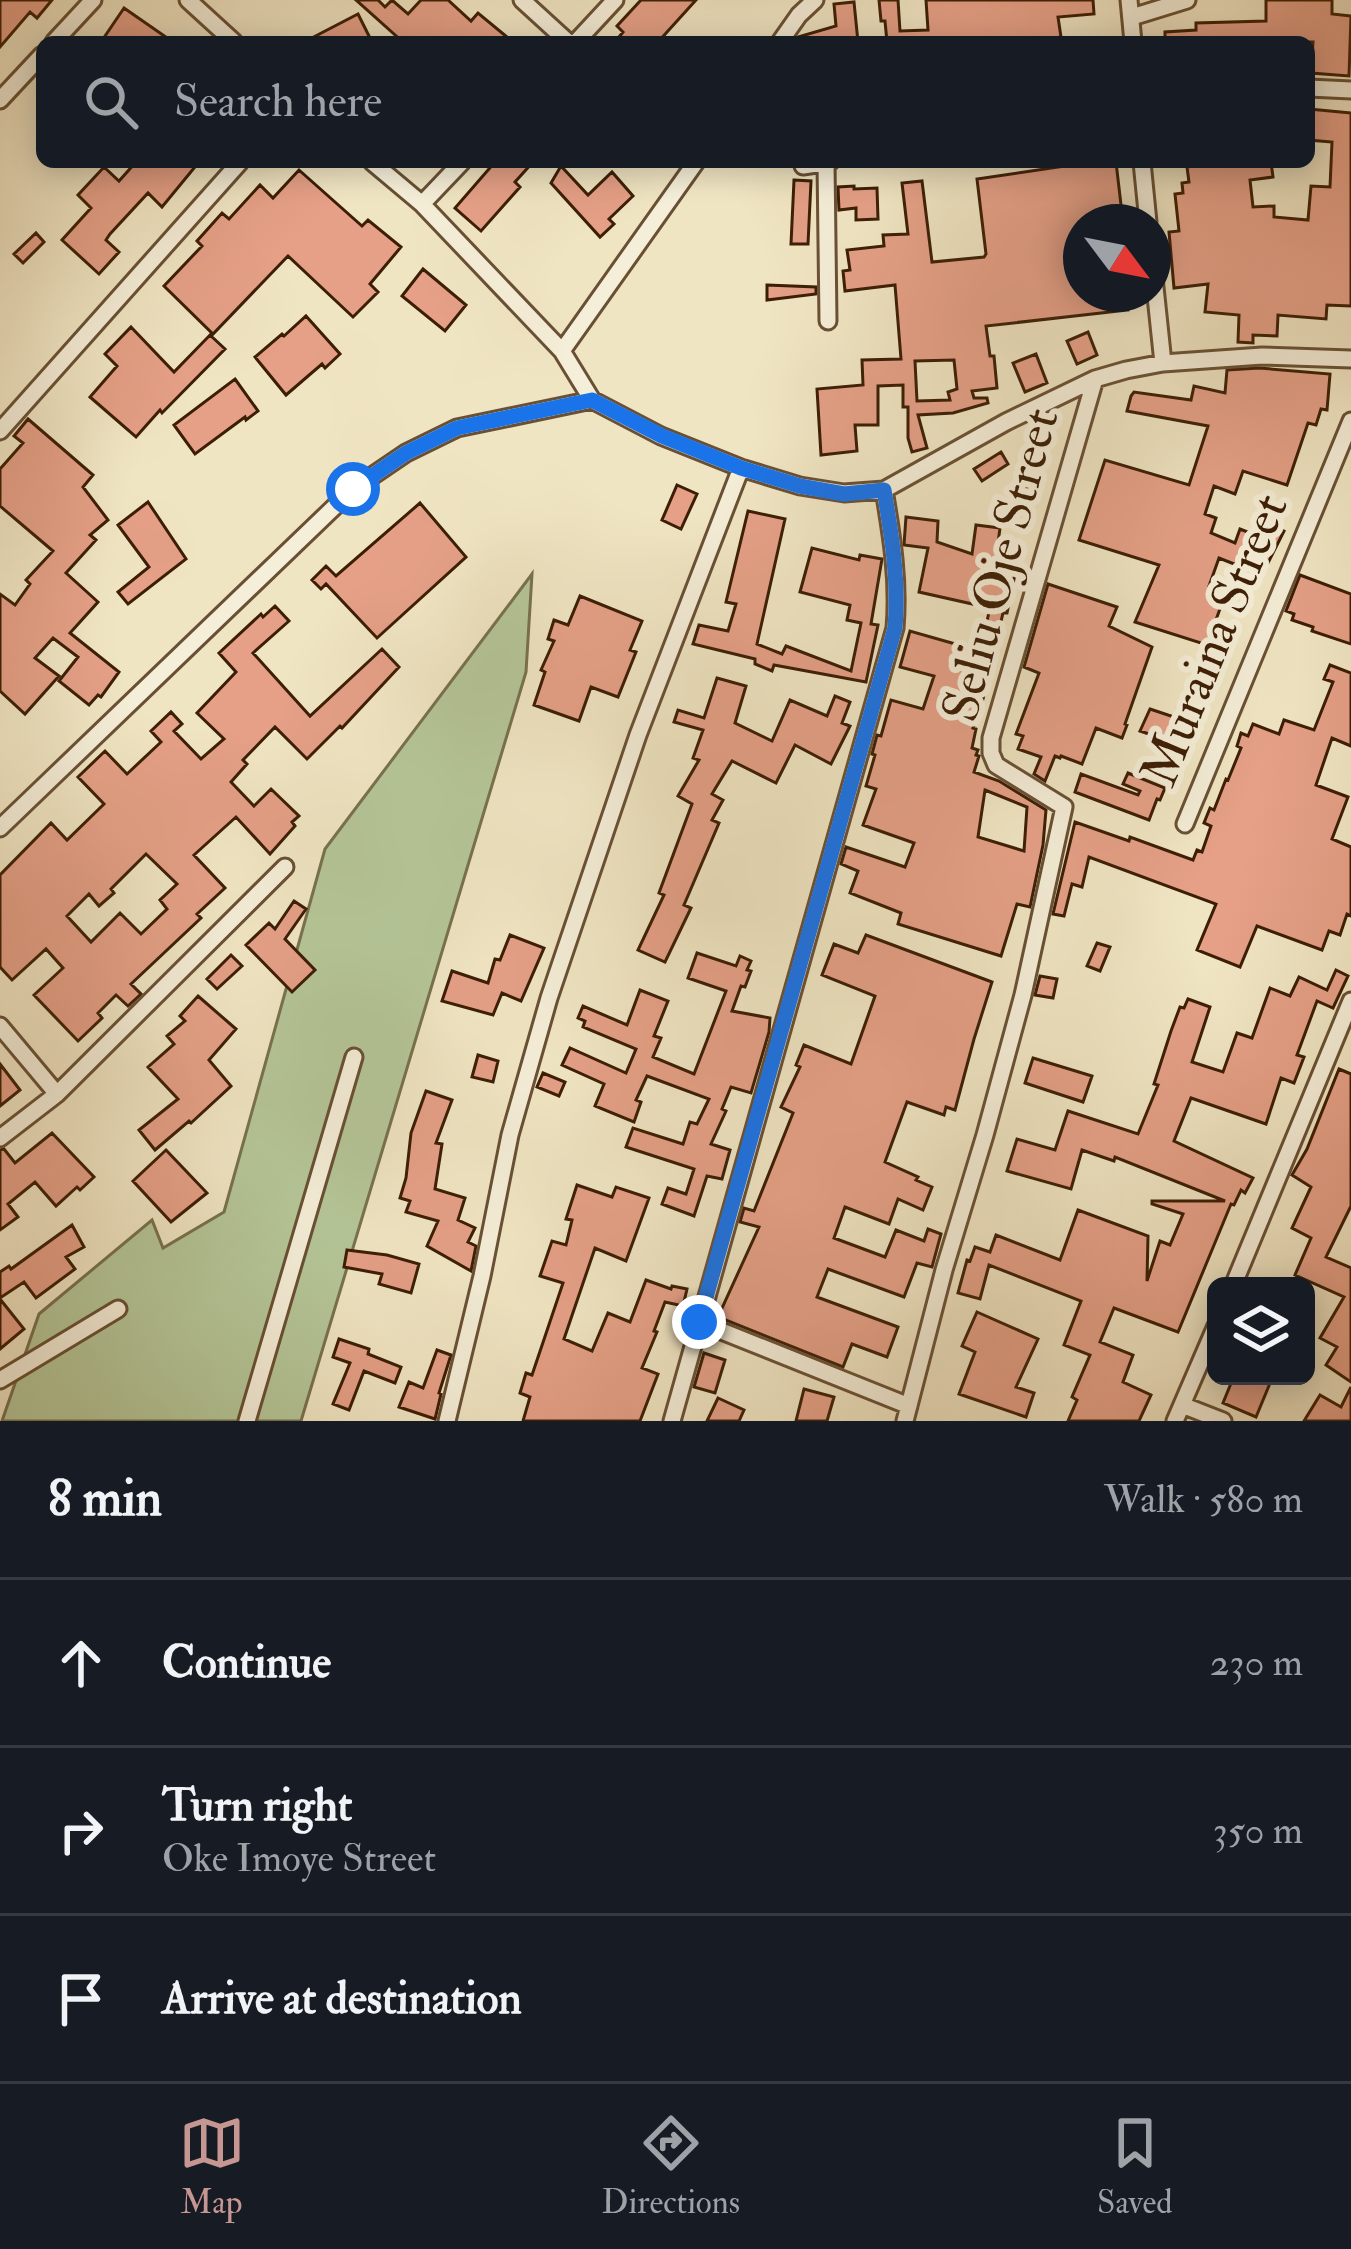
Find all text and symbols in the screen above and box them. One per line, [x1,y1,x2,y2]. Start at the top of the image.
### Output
search box [36,36,1315,168]
icon: search [78,69,144,135]
text: Search here [174,74,382,130]
north arrow [1063,204,1171,312]
street label: Seliu Oje Street [928,401,1074,729]
route start [326,462,380,516]
street label: Muraina Street [1127,485,1303,795]
map controls [1207,1277,1315,1385]
button: layers [1207,1277,1315,1385]
route end [672,1295,726,1349]
text: 8 min [48,1467,162,1531]
text: Walk · 580 m [1104,1475,1303,1524]
icon: ahead [48,1630,114,1696]
text: Continue [162,1635,331,1691]
text: 230 m [1210,1638,1303,1687]
text: Turn right [162,1778,352,1834]
icon: right [48,1798,114,1864]
text: 350 m [1213,1806,1303,1855]
text: Oke Imoye Street [162,1834,436,1883]
icon: arrive [48,1966,114,2032]
text: Arrive at destination [162,1971,522,2027]
tab: Map [179,2110,245,2223]
tab: Directions [602,2110,740,2223]
tab: Saved [1097,2110,1172,2223]

